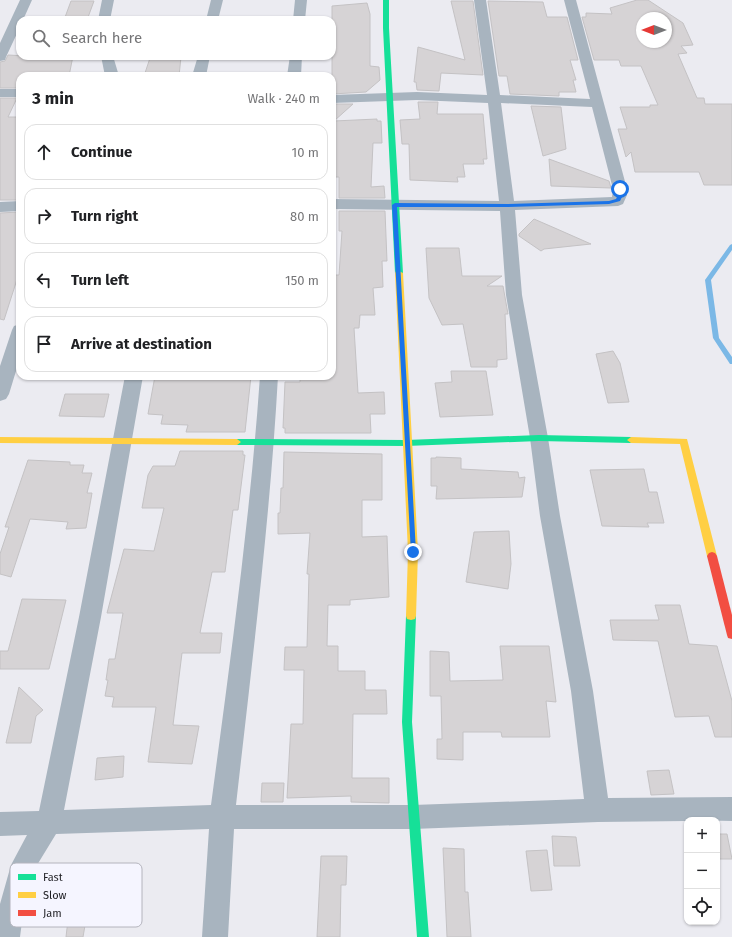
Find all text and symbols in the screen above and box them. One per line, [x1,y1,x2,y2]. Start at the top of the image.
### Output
north arrow [636,12,672,48]
search box [16,16,336,60]
icon: search [30,27,52,49]
text: Search here [62,29,142,47]
text: 3 min [32,88,74,109]
text: Walk · 240 m [247,91,320,106]
icon: ahead [33,141,55,163]
text: Continue [71,143,132,161]
text: 10 m [292,145,319,160]
route start [611,180,629,198]
icon: right [33,205,55,227]
text: Turn right [71,207,138,225]
text: 80 m [290,209,319,224]
icon: left [33,269,55,291]
text: Turn left [71,271,129,289]
text: 150 m [285,273,319,288]
icon: arrive [33,333,55,355]
text: Arrive at destination [71,335,212,353]
route end [404,543,422,561]
map controls [684,817,720,925]
button: + [684,817,720,853]
button: − [684,853,720,889]
legend [10,863,142,927]
text: Fast [43,871,63,884]
text: Slow [43,889,67,902]
button: locate [684,889,720,925]
text: Jam [43,907,62,920]

